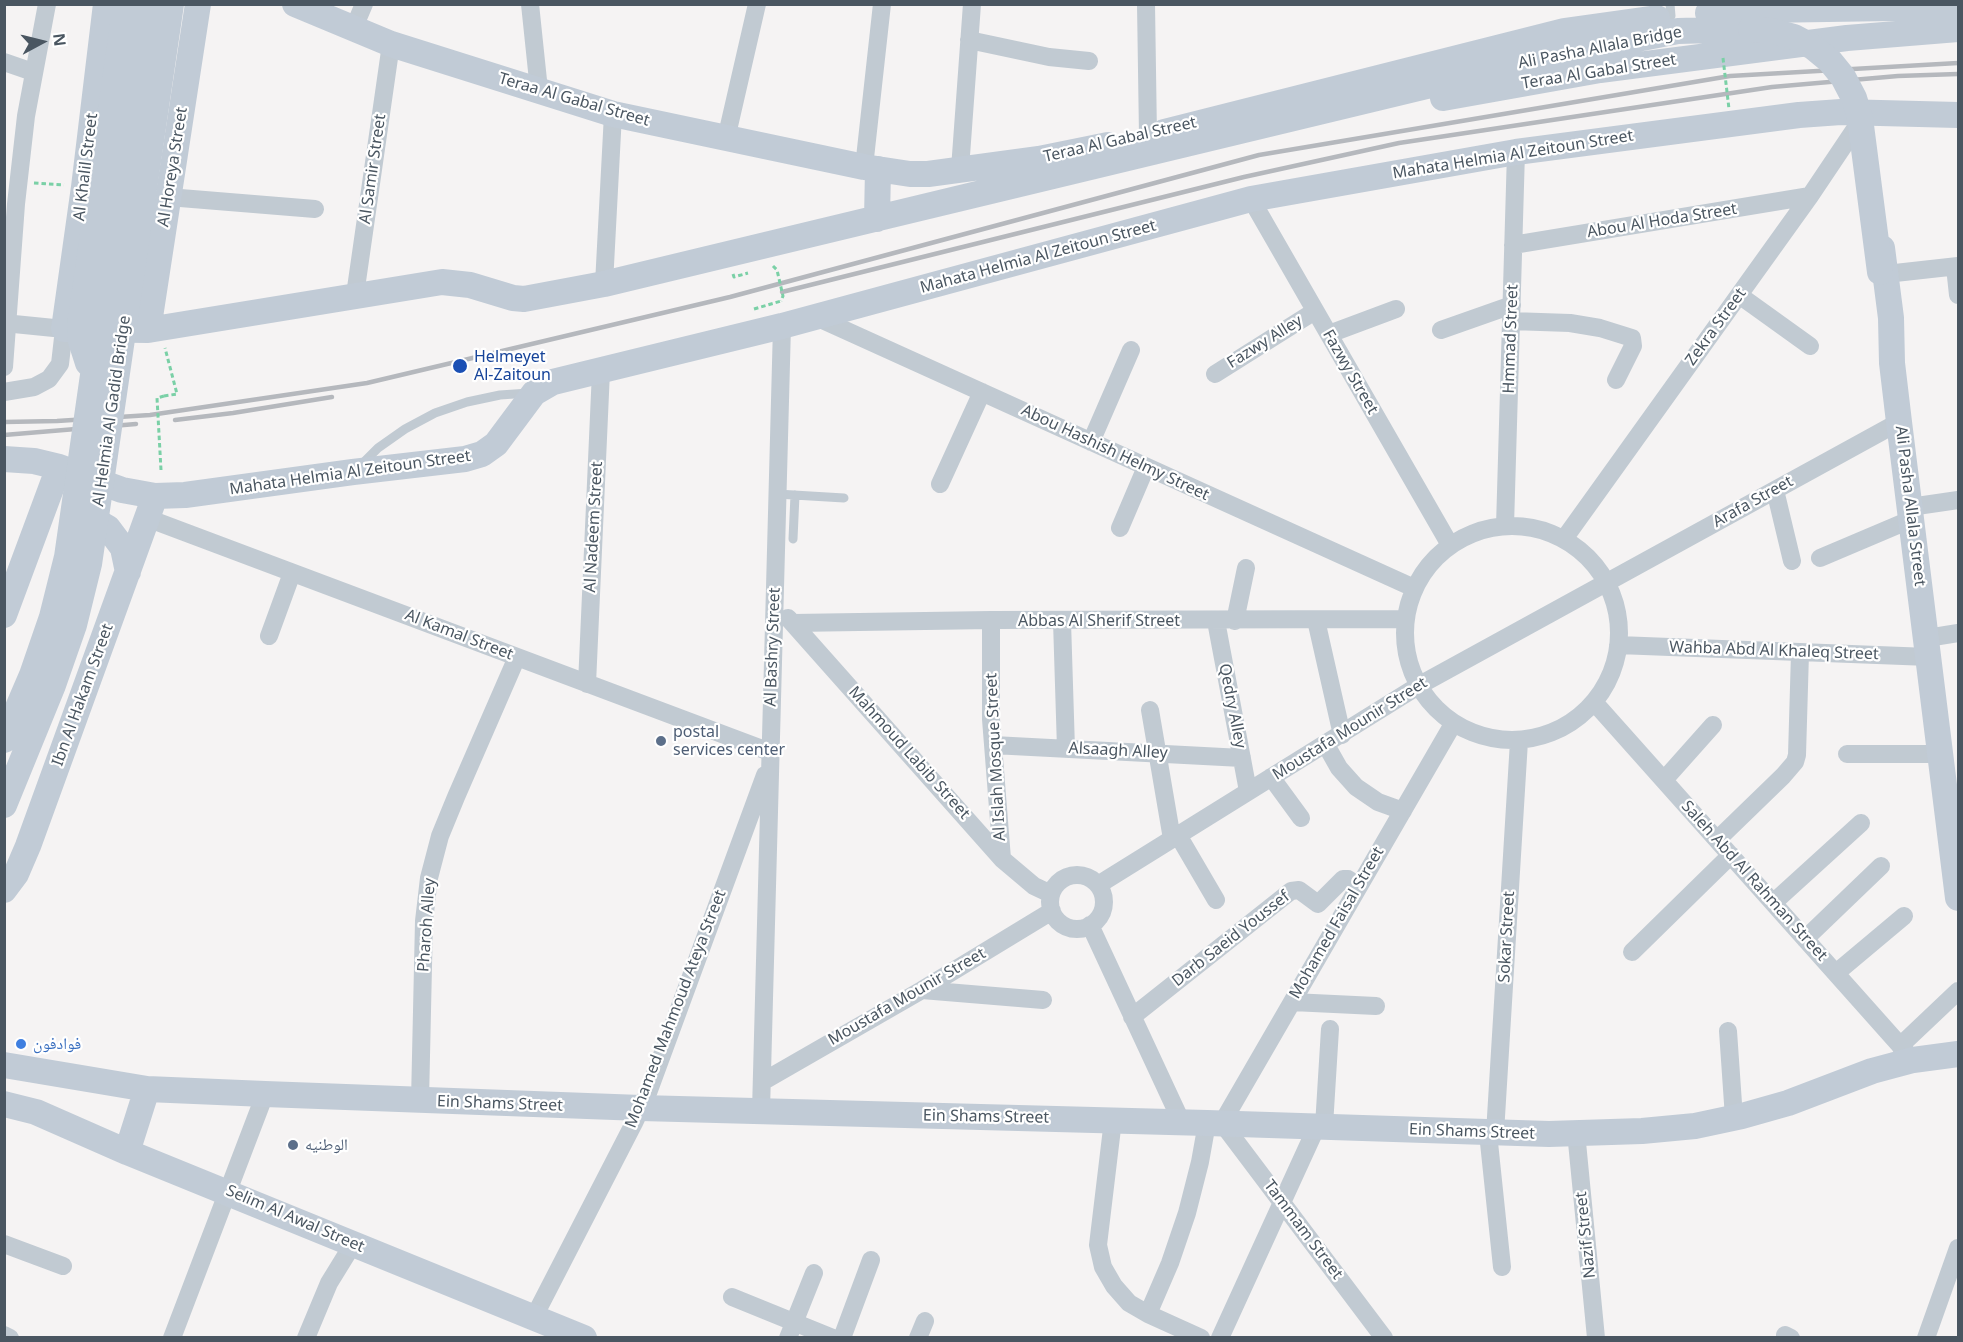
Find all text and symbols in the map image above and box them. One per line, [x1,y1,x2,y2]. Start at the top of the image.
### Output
north arrow [12,12,72,72]
street label: Ali Pasha Allala Bridge [1516,23,1684,73]
text: N [48,32,72,48]
street label: Teraa Al Gabal Street [1520,50,1678,94]
street label: Teraa Al Gabal Street [496,69,652,131]
street label: Al Horeya Street [154,106,192,228]
street label: Al Khalil Street [70,112,102,222]
street label: Al Samir Street [356,113,390,225]
street label: Teraa Al Gabal Street [1042,113,1198,167]
street label: Mahata Helmia Al Zeitoun Street [1391,126,1635,184]
street label: Abou Al Hoda Street [1586,200,1738,242]
street label: Mahata Helmia Al Zeitoun Street [918,216,1158,298]
street label: Hmmad Street [1499,284,1523,394]
street label: Zekra Street [1682,285,1750,369]
street label: Fazwy Alley [1224,311,1306,373]
street label: Al Helmia Al Gadid Bridge [89,314,135,508]
street label: Fazwy Street [1318,326,1382,418]
place label: Helmeyet Al-Zaitoun [474,347,551,385]
marker: Helmeyet Al-Zaitoun [451,357,469,375]
street label: Abou Hashish Helmy Street [1018,401,1212,505]
street label: Ali Pasha Allala Street [1891,425,1929,587]
street label: Mahata Helmia Al Zeitoun Street [228,447,472,499]
street label: Al Nadeem Street [581,461,607,593]
street label: Arafa Street [1710,472,1796,532]
street label: Al Bashry Street [761,587,785,707]
street label: Al Kamal Street [402,606,516,664]
street label: Abbas Al Sherif Street [1018,611,1180,631]
street label: Ibn Al Hakam Street [48,621,118,769]
street label: Wahba Abd Al Khaleq Street [1669,638,1879,664]
street label: Qedry Alley [1214,662,1250,750]
street label: Al Islah Mosque Street [982,673,1010,841]
street label: Moustafa Mounir Street [1269,674,1431,784]
street label: Mahmoud Labib Street [844,683,974,823]
place label: postal services center [673,722,785,760]
marker: postal services center [654,734,668,748]
street label: Alsaagh Alley [1068,739,1168,763]
street label: Saleh Abd Al Rahman Street [1677,797,1831,965]
street label: Mohamed Faisal Street [1286,844,1388,1002]
street label: Pharoh Alley [414,877,440,973]
street label: Mohamed Mahmoud Ateya Street [622,887,730,1131]
street label: Darb Saeid Youssef [1168,887,1294,991]
street label: Sokar Street [1495,891,1519,983]
street label: Moustafa Mounir Street [825,944,989,1050]
place label: فوادفون [33,1034,81,1054]
marker: فوادفون [14,1037,28,1051]
street label: Ein Shams Street [437,1092,563,1116]
street label: Ein Shams Street [923,1106,1049,1128]
street label: Ein Shams Street [1409,1120,1535,1144]
place label: الوطنيه [305,1135,348,1155]
marker: الوطنيه [286,1138,300,1152]
street label: Tammam Street [1259,1177,1347,1283]
street label: Selim Al Awal Street [223,1181,367,1257]
street label: Nazif Street [1572,1191,1600,1279]

